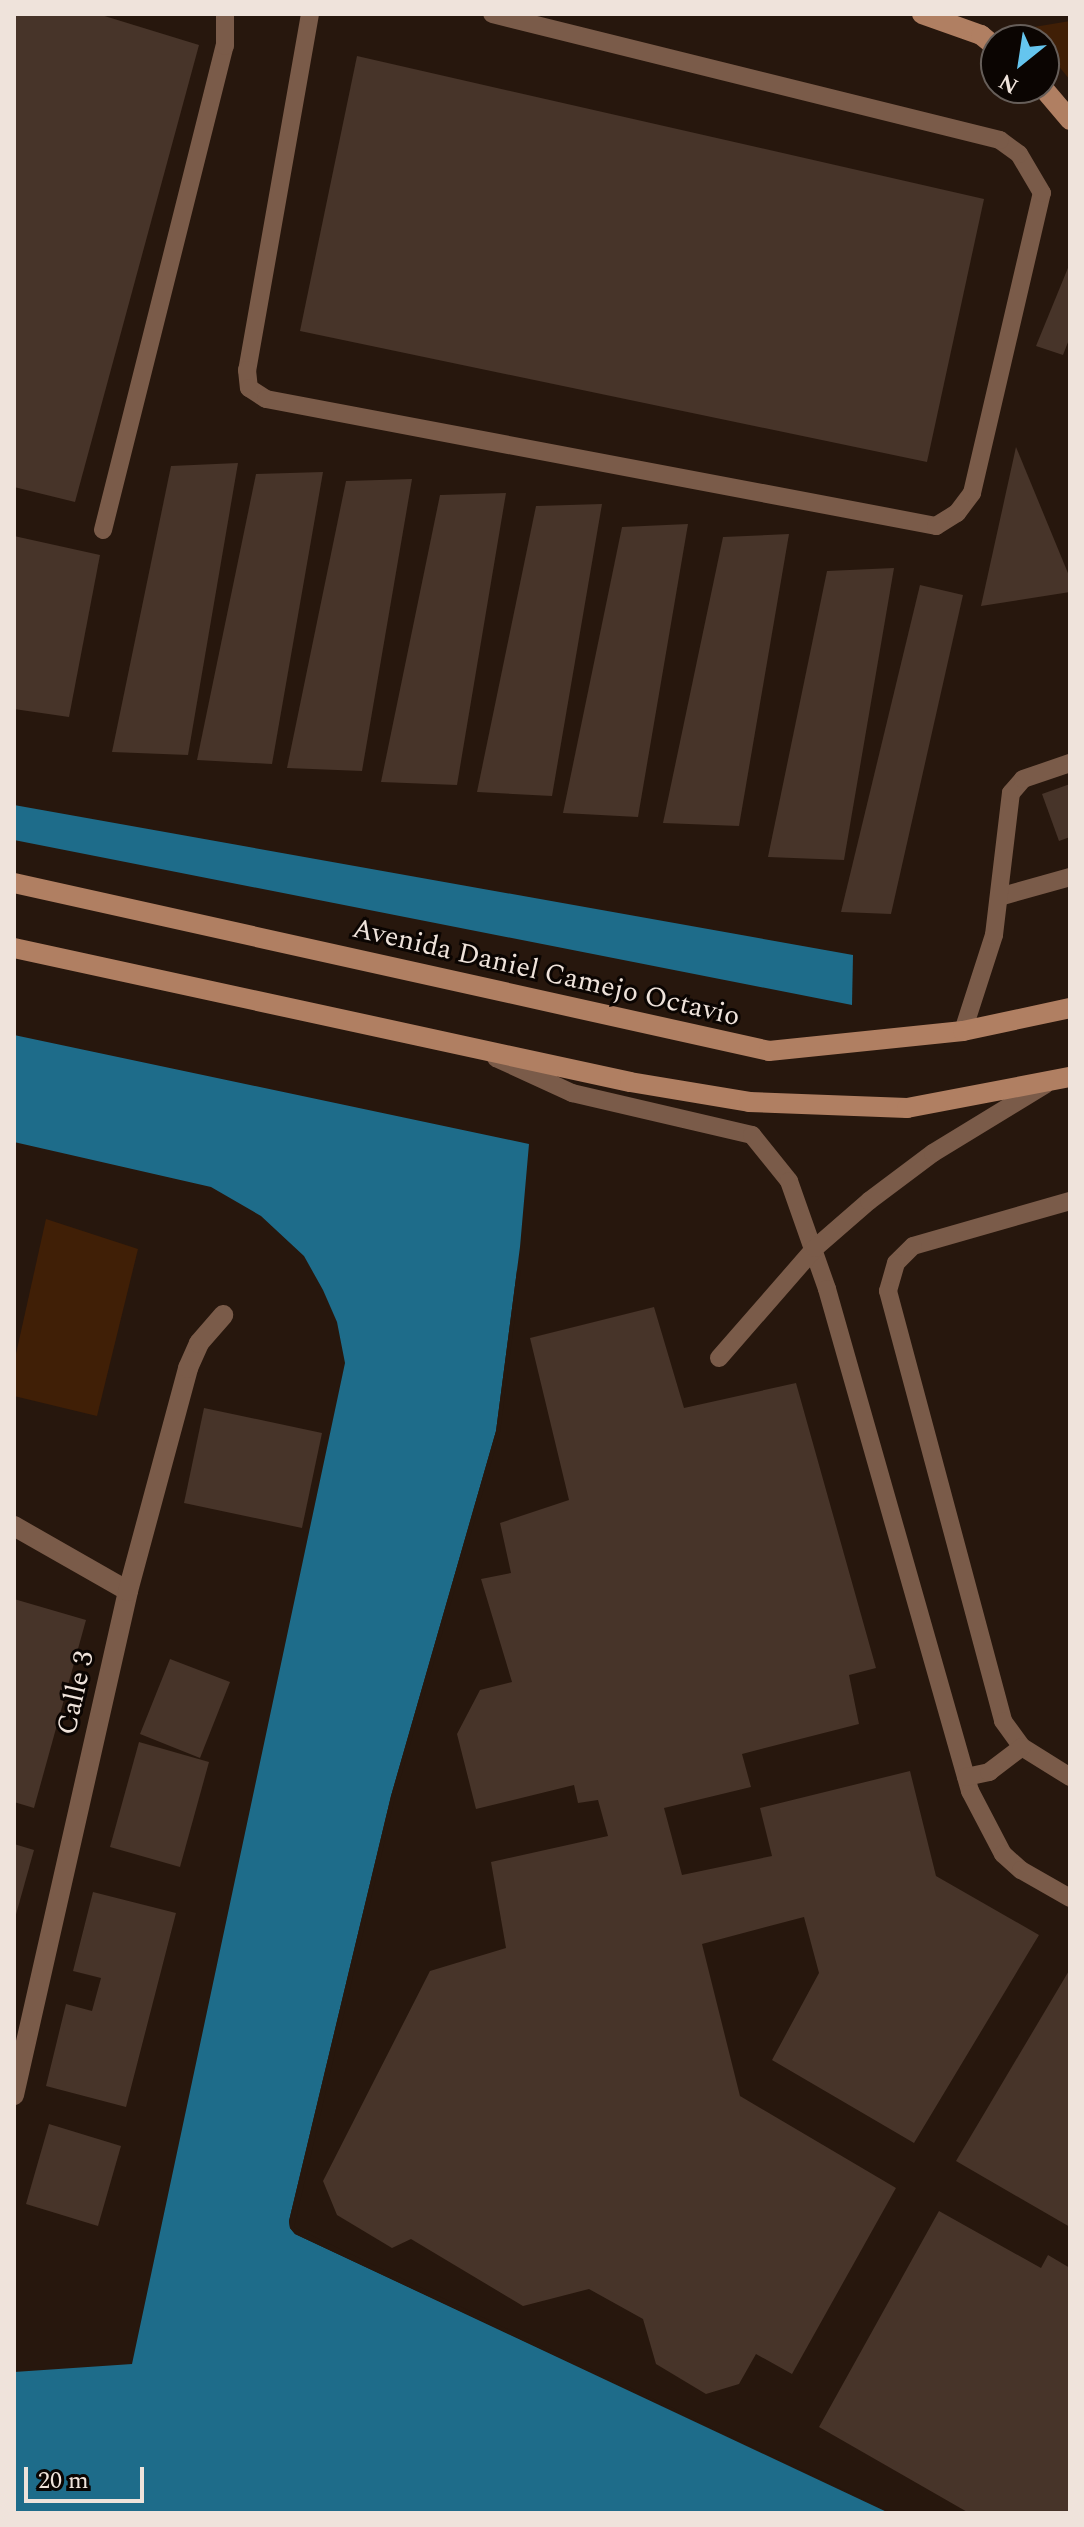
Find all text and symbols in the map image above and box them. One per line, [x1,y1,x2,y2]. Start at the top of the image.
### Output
north arrow [980,24,1060,104]
text: N [993,65,1025,102]
street label: Avenida Daniel Camejo Octavio [349,912,743,1034]
street label: Calle 3 [50,1648,102,1738]
scale bar [28,2451,148,2501]
text: 20 m [38,2463,89,2499]

